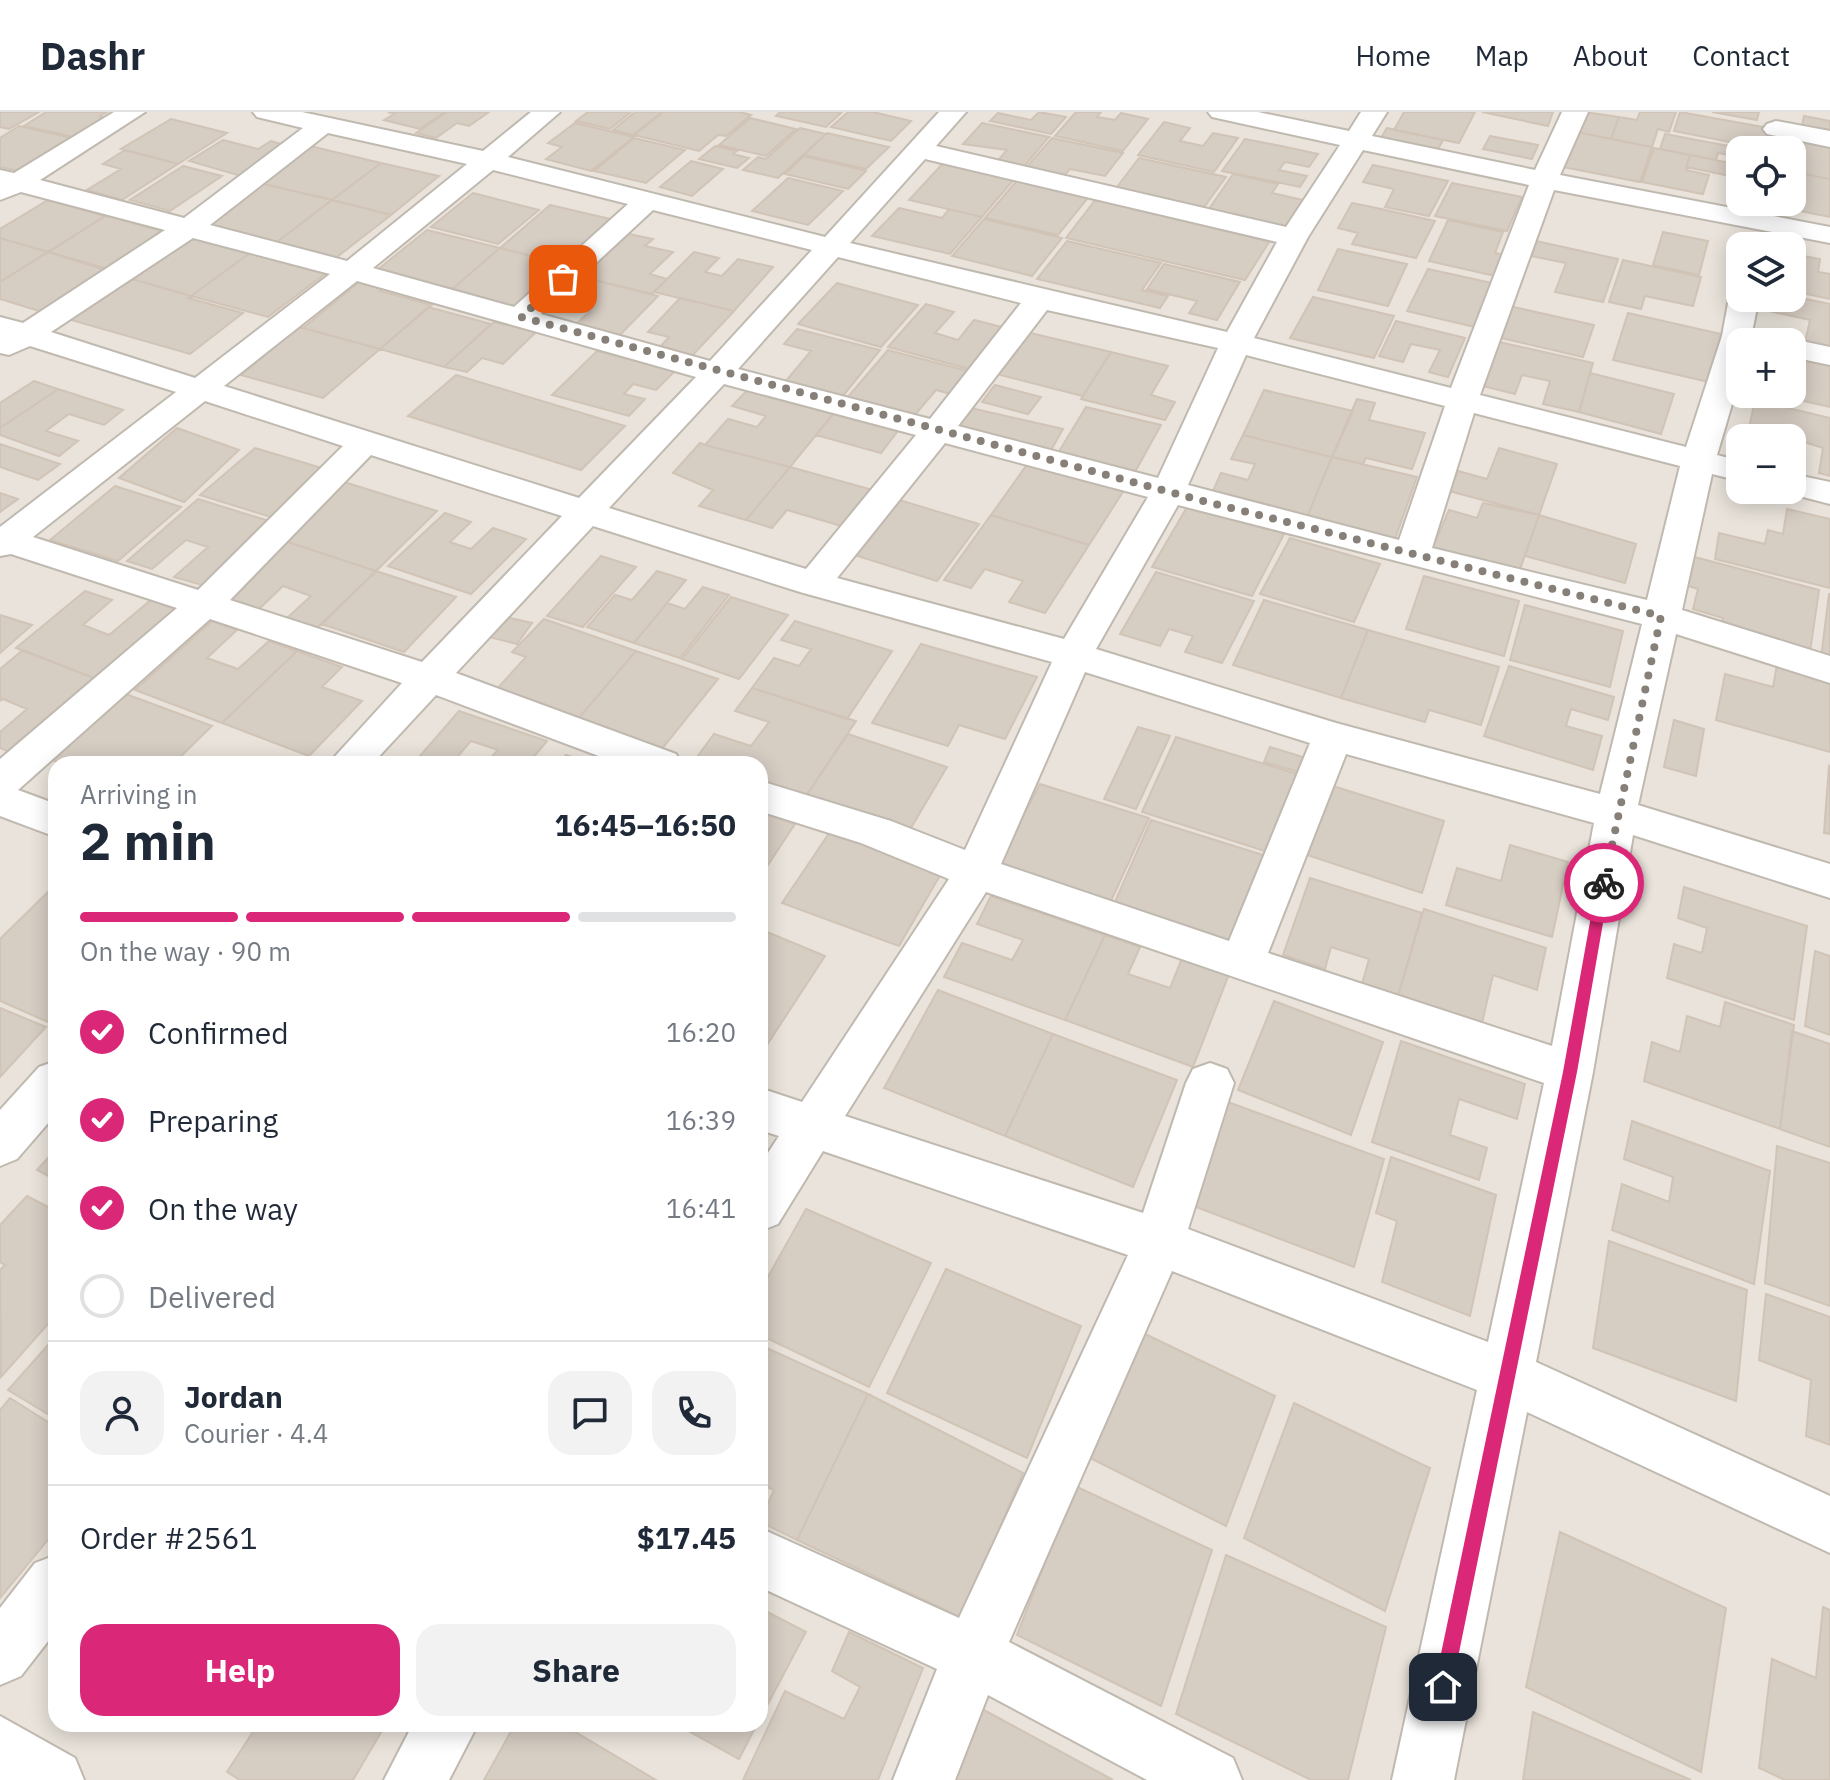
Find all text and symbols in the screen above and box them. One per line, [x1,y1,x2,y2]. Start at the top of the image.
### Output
text: Dashr [40,31,145,80]
text: Home [1355,37,1431,74]
text: Map [1475,37,1529,74]
text: About [1573,37,1648,74]
text: Contact [1692,37,1790,74]
map controls [1726,136,1806,504]
button: locate [1726,136,1806,216]
button: layers [1726,232,1806,312]
pin [529,245,597,313]
icon: bag [541,257,585,301]
button: + [1726,328,1806,408]
button: − [1726,424,1806,504]
text: Arriving in [80,777,197,811]
text: 16:45–16:50 [555,805,736,844]
text: 2 min [80,807,216,874]
courier [1564,843,1644,923]
icon: bike [1582,861,1626,905]
text: On the way · 90 m [80,934,291,968]
icon: check [80,1010,124,1054]
text: Confirmed [148,1013,289,1052]
text: 16:20 [666,1015,736,1049]
icon: check [80,1098,124,1142]
text: Preparing [148,1101,278,1140]
text: 16:39 [666,1103,736,1137]
icon: check [80,1186,124,1230]
text: On the way [148,1189,298,1228]
text: 16:41 [666,1191,736,1225]
text: Delivered [148,1277,276,1316]
button: person [80,1371,164,1455]
button: chat [548,1371,632,1455]
button: phone [652,1371,736,1455]
text: Jordan [184,1377,283,1416]
text: Courier · 4.4 [184,1416,328,1450]
text: Order #2561 [80,1518,257,1557]
text: $17.45 [637,1518,736,1557]
button: Help [80,1624,400,1716]
button: Share [416,1624,736,1716]
pin [1409,1653,1477,1721]
icon: home [1421,1665,1465,1709]

